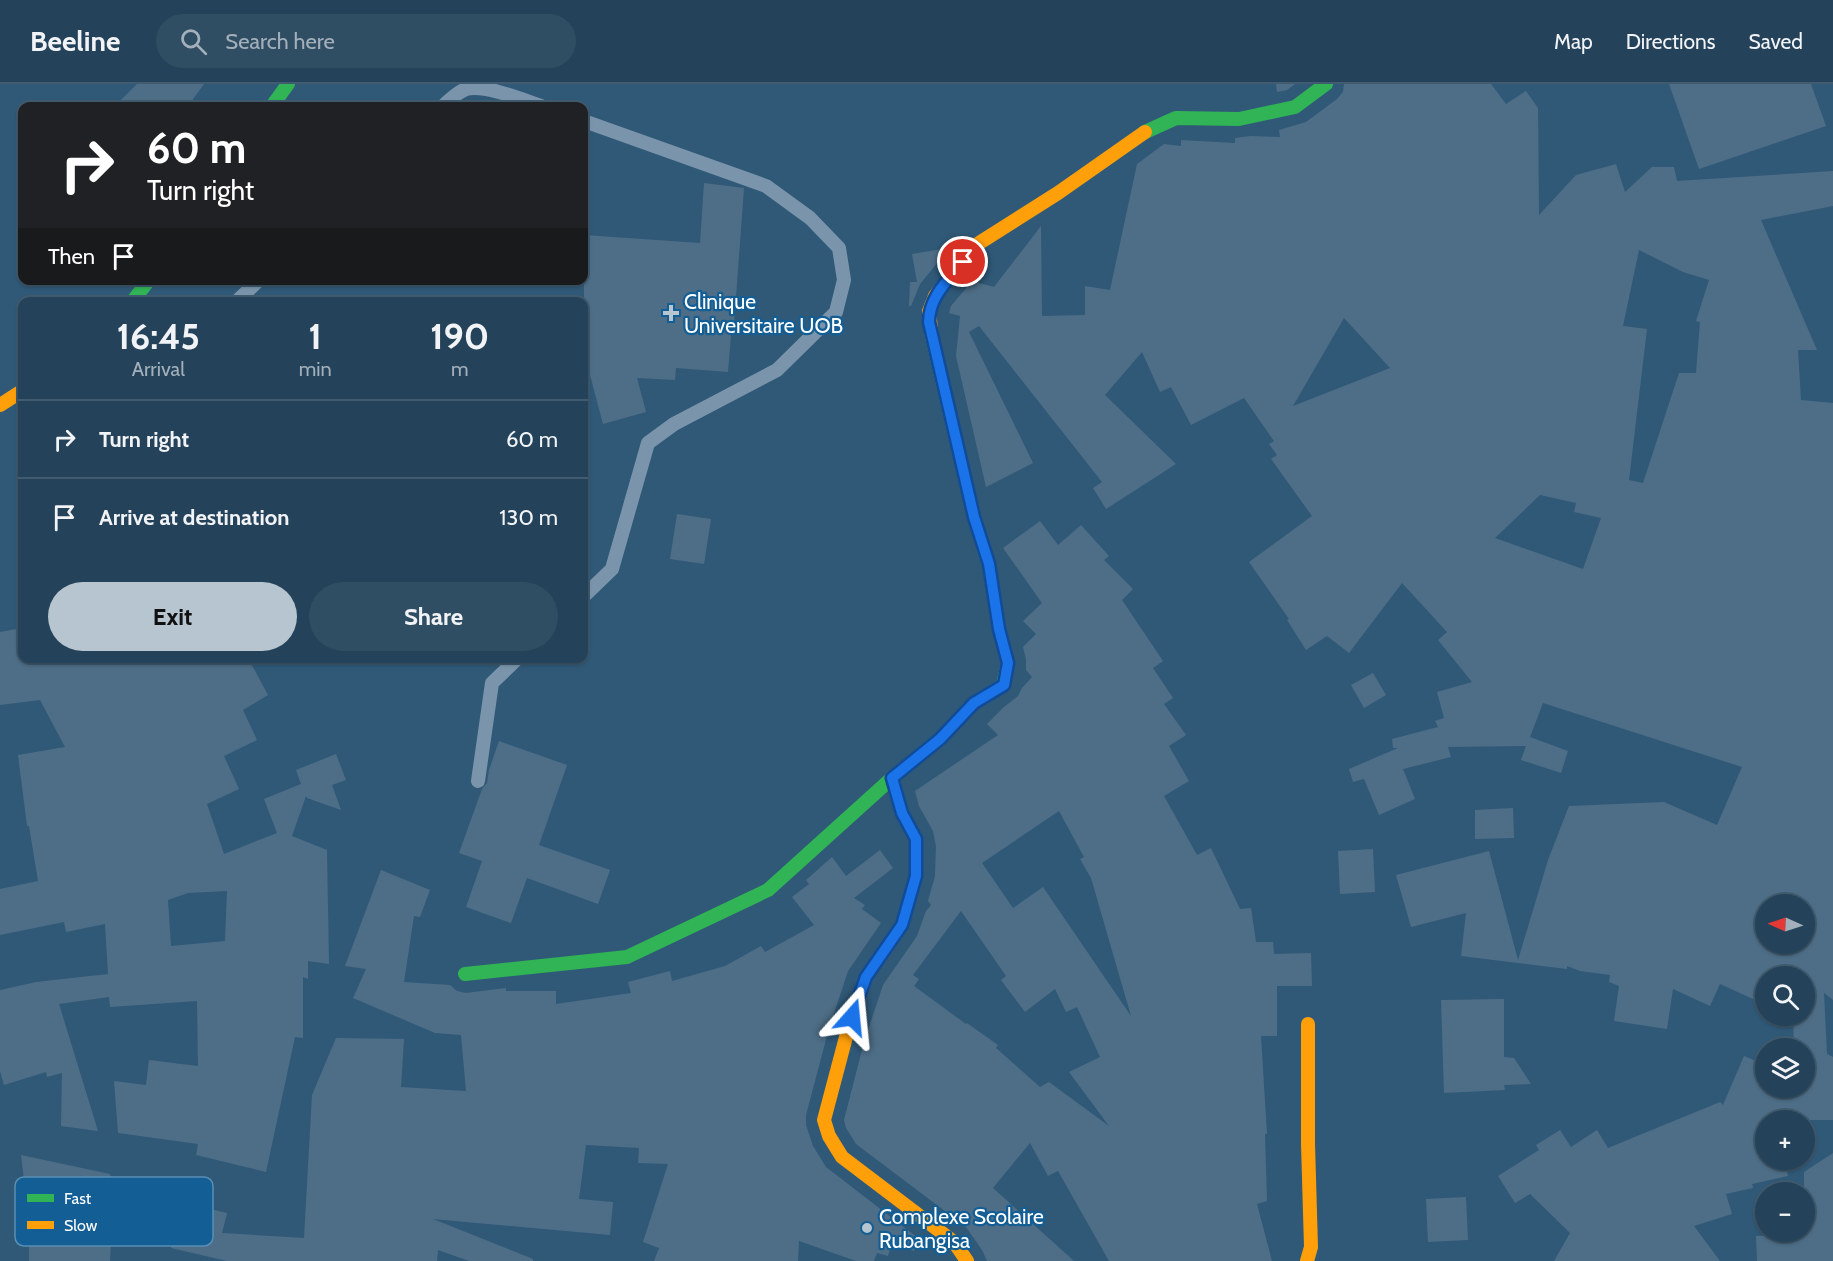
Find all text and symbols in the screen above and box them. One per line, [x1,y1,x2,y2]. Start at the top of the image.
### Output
search box [156,14,576,68]
text: Beeline [30,24,120,58]
icon: search [177,25,210,58]
text: Search here [225,28,335,55]
text: Map [1554,29,1593,54]
text: Directions [1626,29,1715,54]
text: Saved [1748,29,1803,54]
text: 60 m [147,122,246,174]
icon: right [48,126,126,204]
text: Turn right [147,174,254,207]
pin [937,236,988,287]
icon: arrive [107,240,140,273]
text: Then [48,243,95,270]
icon: arrive [946,245,979,278]
place label: Clinique Universitaire UOB [684,289,843,338]
marker: Clinique Universitaire UOB [662,304,680,322]
text: 16:45 [117,314,200,358]
text: 1 [308,314,322,358]
text: 190 [430,314,489,358]
text: Arrival [132,357,185,381]
text: min [299,357,332,381]
text: m [451,357,469,381]
icon: right [48,423,81,456]
text: Turn right [99,426,189,453]
text: 60 m [506,426,558,453]
icon: arrive [48,501,81,534]
text: Arrive at destination [99,504,289,531]
text: 130 m [499,504,558,531]
button: Exit [48,582,297,651]
button: Share [309,582,558,651]
north arrow [1755,894,1815,954]
map controls [1755,894,1815,1242]
button: search [1755,966,1815,1026]
position arrow [820,985,884,1049]
button: layers [1755,1038,1815,1098]
button: + [1755,1110,1815,1170]
legend [15,1177,213,1246]
button: − [1755,1182,1815,1242]
text: Fast [64,1189,92,1208]
place label: Complexe Scolaire Rubangisa [879,1204,1044,1253]
text: Slow [64,1216,98,1235]
marker: Complexe Scolaire Rubangisa [860,1221,874,1235]

